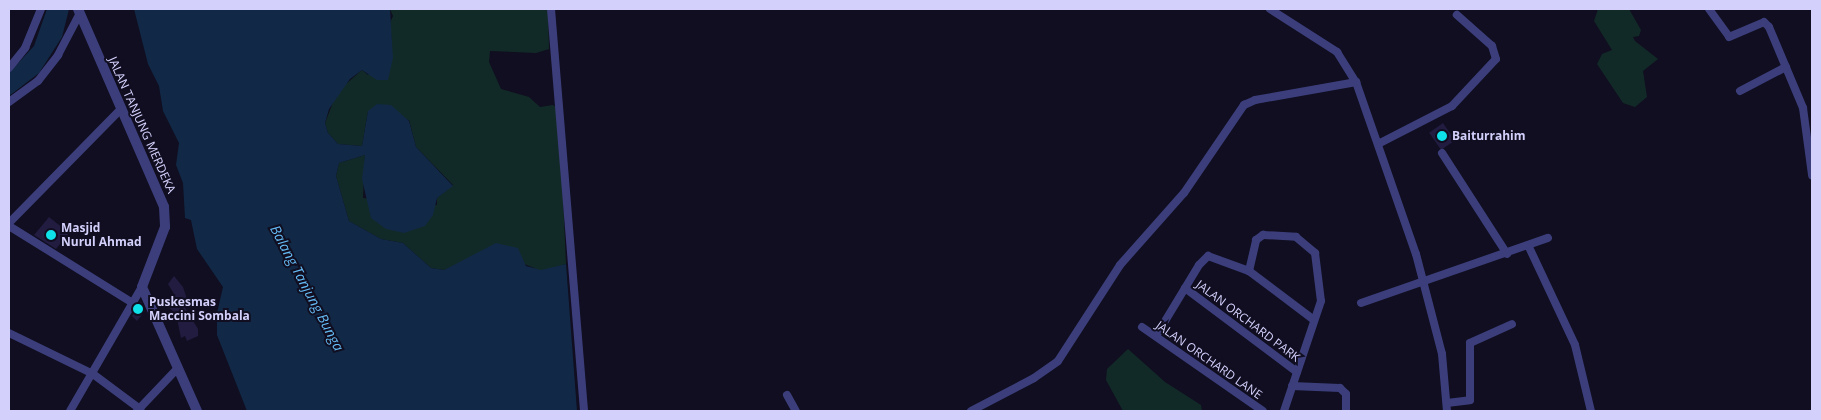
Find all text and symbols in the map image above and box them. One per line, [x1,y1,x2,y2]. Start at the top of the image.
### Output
street label: JALAN TANJUNG MERDEKA [105,54,179,196]
place label: Baiturrahim [1452,129,1526,143]
marker: Baiturrahim [1436,130,1448,142]
place label: Masjid Nurul Ahmad [61,221,142,249]
water label: Balang Tanjung Bunga [267,222,347,354]
marker: Masjid Nurul Ahmad [45,229,57,241]
street label: JALAN ORCHARD PARK [1193,277,1303,365]
place label: Puskesmas Maccini Sombala [149,295,250,323]
marker: Puskesmas Maccini Sombala [131,302,145,316]
street label: JALAN ORCHARD LANE [1153,318,1265,402]

